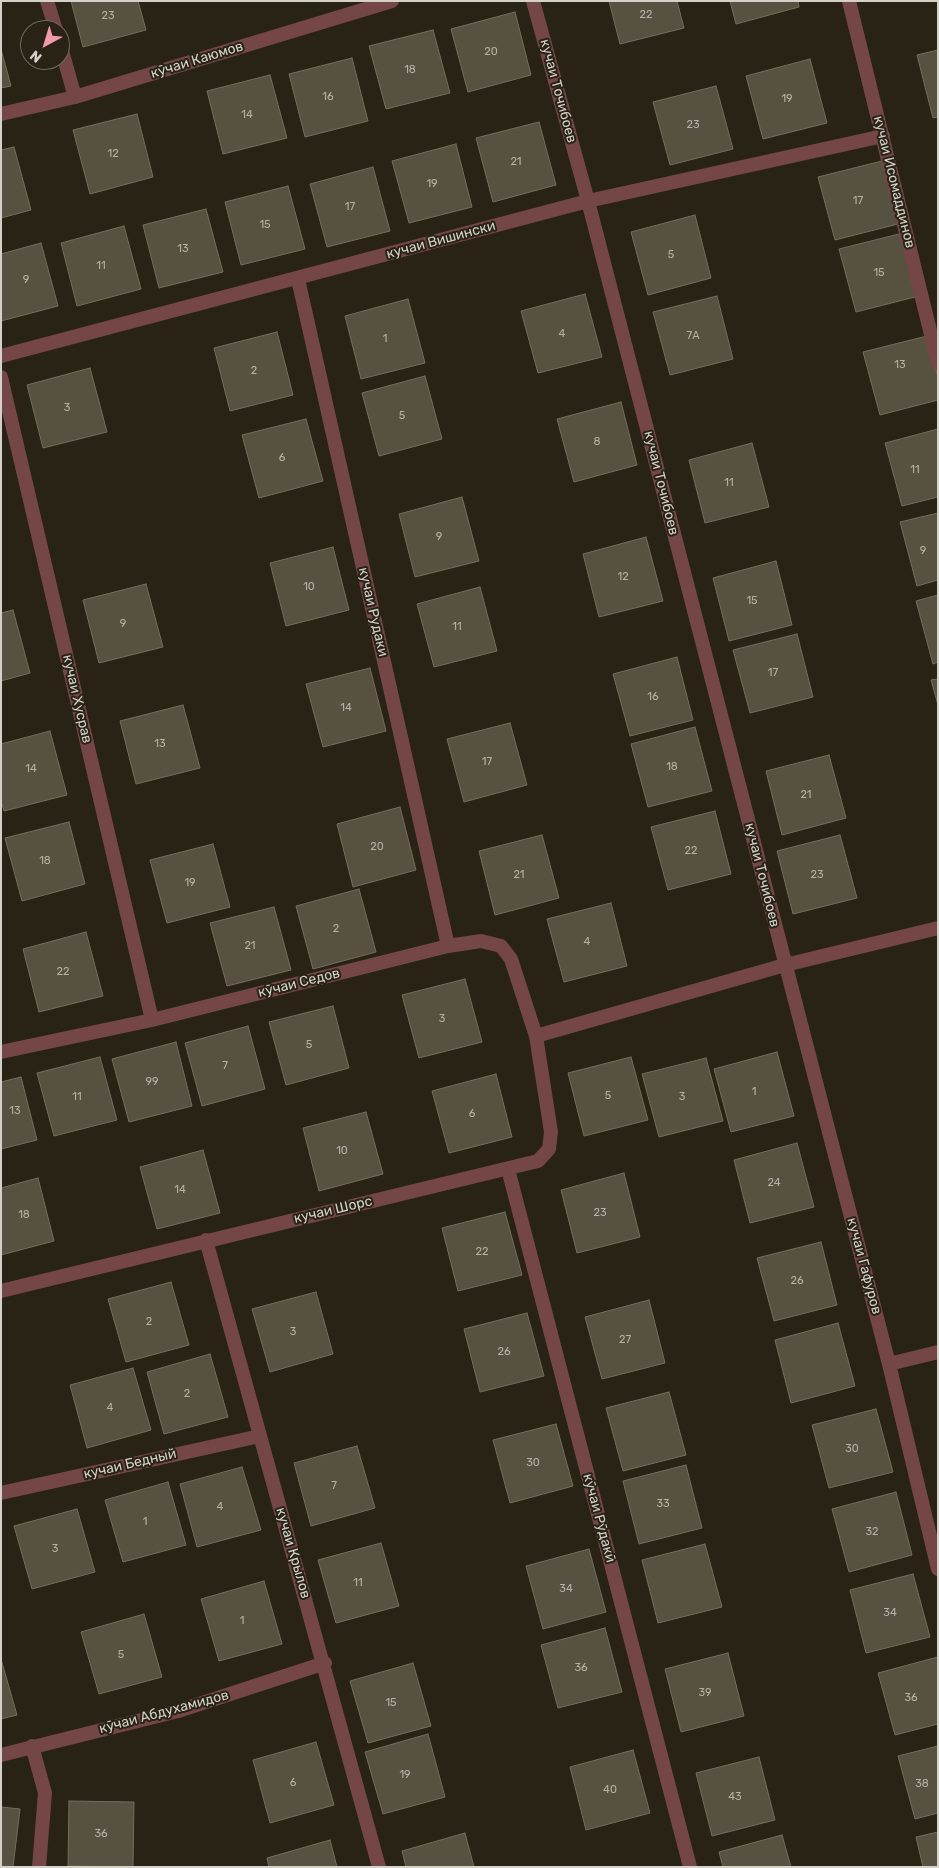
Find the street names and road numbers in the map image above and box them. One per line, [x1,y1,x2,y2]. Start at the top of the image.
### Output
street label: кучаи Точибоев [536,37,580,145]
street label: кӯчаи Каюмов [149,38,245,82]
street label: кучаи Исомаддинов [869,114,919,250]
street label: кучаи Вишински [385,217,497,263]
street label: кучаи Точибоев [640,429,682,537]
street label: кучаи Рудаки [355,566,391,658]
street label: кучаи Хусрав [59,653,95,745]
street label: кучаи Точибоев [741,821,783,929]
street label: кӯчаи Седов [256,965,342,1001]
street label: кучаи Шорс [292,1193,374,1227]
street label: кучаи Гафуров [843,1216,885,1316]
street label: кучаи Бедный [82,1445,178,1483]
street label: кӯчаи Рӯдакӣ [579,1472,619,1564]
street label: кучаи Крылов [272,1506,314,1600]
street label: кӯчаи Абдухамидов [97,1687,231,1737]

